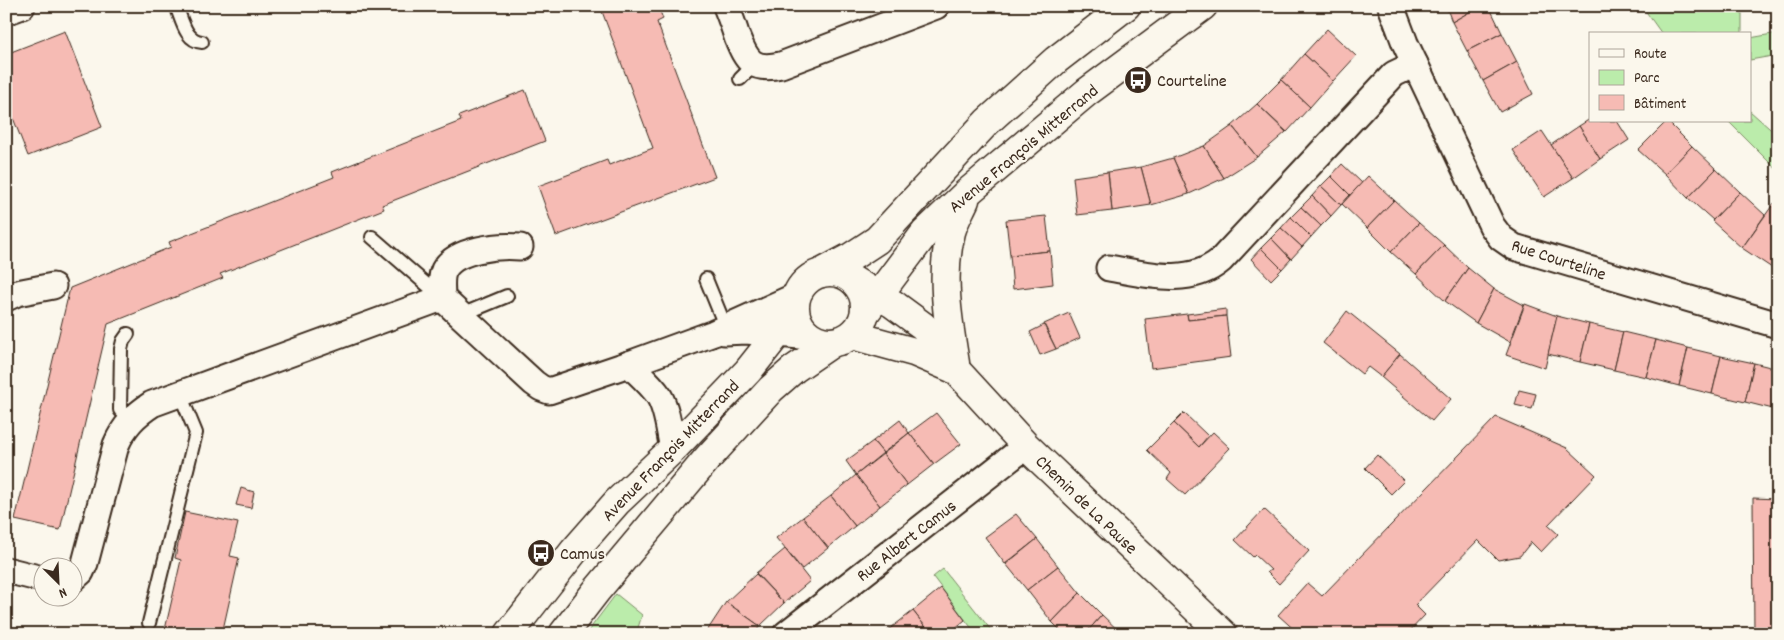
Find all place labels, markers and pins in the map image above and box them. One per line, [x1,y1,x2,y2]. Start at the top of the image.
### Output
bus stop icon: Courteline [1123,65,1153,95]
place label: Courteline [1157,70,1227,95]
bus stop icon: Camus [526,538,556,568]
place label: Camus [560,543,605,568]

